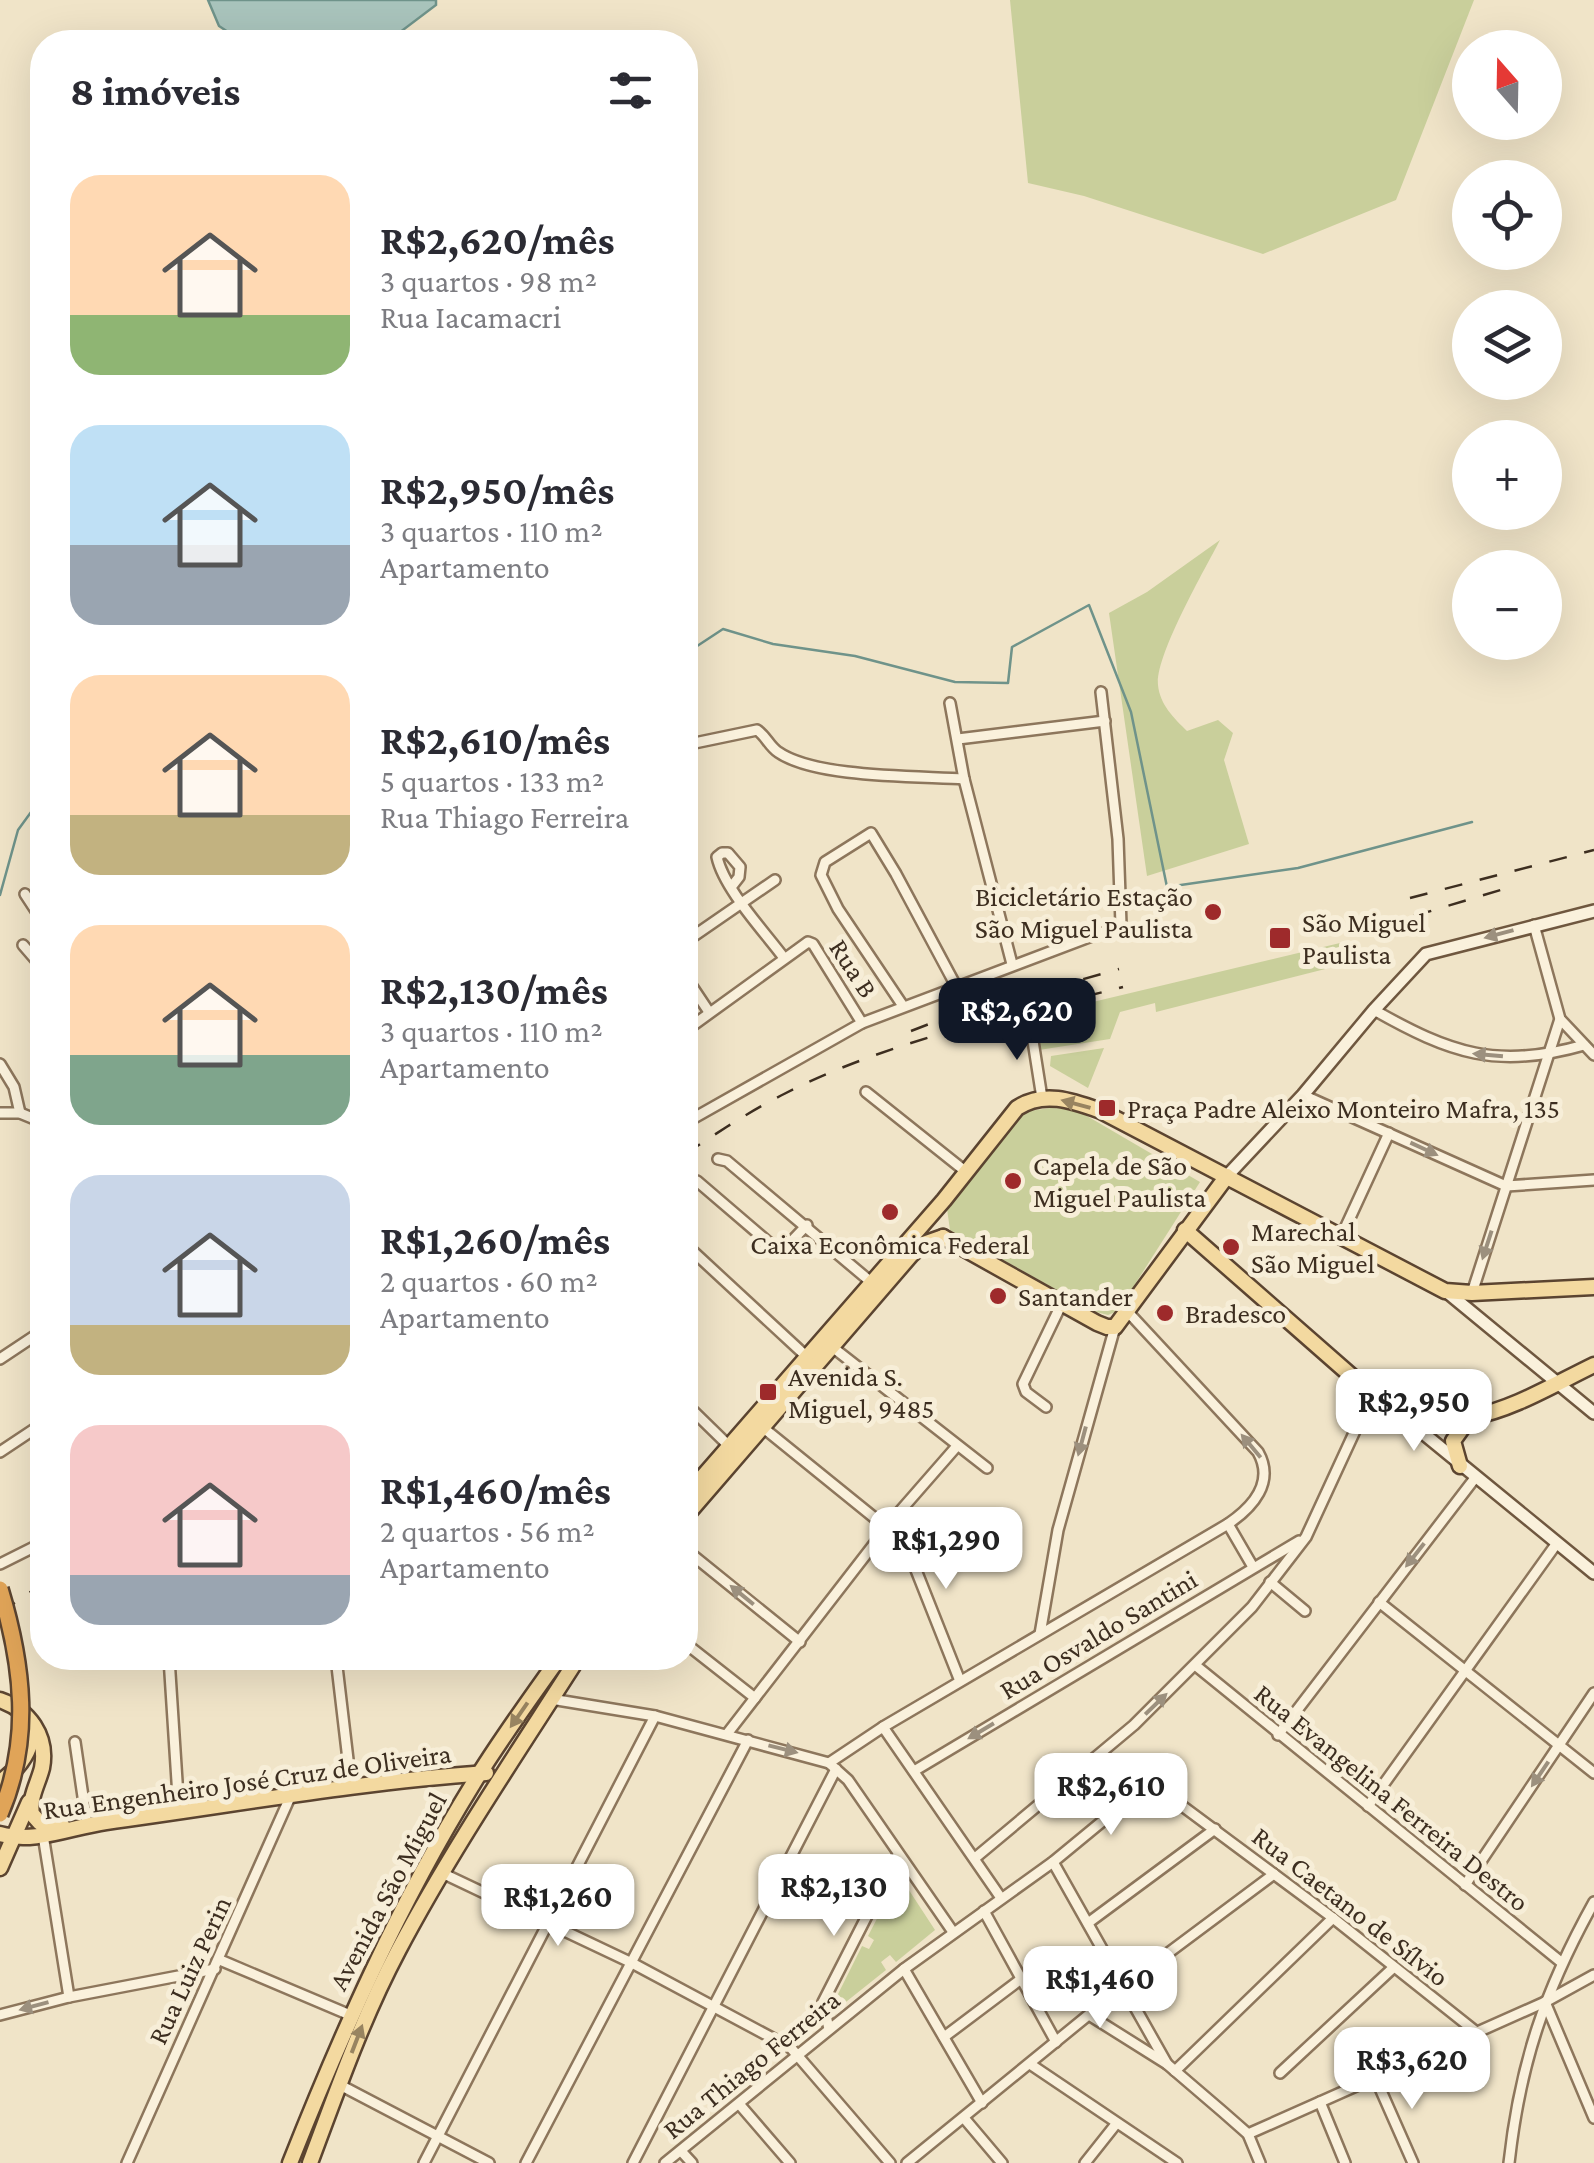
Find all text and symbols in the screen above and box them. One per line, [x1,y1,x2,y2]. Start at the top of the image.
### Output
north arrow [1452,30,1562,140]
map controls [1452,30,1562,660]
icon: filters [603,63,658,118]
text: 8 imóveis [70,67,240,114]
button: locate [1452,160,1562,270]
icon: home [150,215,270,335]
text: R$2,620/mês [380,216,615,263]
text: 3 quartos · 98 m² [380,263,597,299]
button: layers [1452,290,1562,400]
text: Rua Iacamacri [380,299,561,335]
button: + [1452,420,1562,530]
icon: home [150,465,270,585]
text: R$2,950/mês [380,466,614,513]
text: 3 quartos · 110 m² [380,513,603,549]
text: Apartamento [380,549,550,585]
button: − [1452,550,1562,660]
icon: home [150,715,270,835]
text: R$2,610/mês [380,716,610,763]
text: 5 quartos · 133 m² [380,763,604,799]
text: Rua Thiago Ferreira [380,799,629,835]
place label: Bicicletário Estação São Miguel Paulista [975,881,1193,944]
marker: Bicicletário Estação São Miguel Paulista [1202,901,1224,923]
place label: São Miguel Paulista [1302,907,1426,970]
marker: São Miguel Paulista [1267,925,1293,951]
one-way arrow [1483,926,1514,942]
street label: Rua B [823,933,884,1003]
icon: home [150,965,270,1085]
text: R$2,130/mês [380,966,608,1013]
pin: R$2,620 [925,978,1109,1063]
text: R$2,620 [961,992,1073,1028]
text: 3 quartos · 110 m² [380,1013,603,1049]
one-way arrow [1472,1047,1504,1063]
text: Apartamento [380,1049,550,1085]
place label: Praça Padre Aleixo Monteiro Mafra, 135 [1127,1093,1560,1124]
one-way arrow [1061,1095,1092,1111]
marker: Praça Padre Aleixo Monteiro Mafra, 135 [1096,1097,1118,1119]
one-way arrow [1409,1141,1439,1157]
place label: Capela de São Miguel Paulista [1033,1150,1206,1213]
marker: Capela de São Miguel Paulista [1002,1170,1024,1192]
marker: Caixa Econômica Federal [879,1201,901,1223]
icon: home [150,1215,270,1335]
text: R$1,260/mês [380,1216,610,1263]
place label: Marechal São Miguel [1251,1216,1375,1279]
place label: Caixa Econômica Federal [750,1229,1030,1260]
one-way arrow [1479,1231,1494,1261]
marker: Marechal São Miguel [1220,1236,1242,1258]
text: 2 quartos · 60 m² [380,1263,598,1299]
place label: Santander [1018,1281,1133,1312]
marker: Santander [987,1285,1009,1307]
place label: Bradesco [1185,1298,1286,1329]
text: Apartamento [380,1299,550,1335]
marker: Bradesco [1154,1302,1176,1324]
place label: Avenida S. Miguel, 9485 [788,1361,934,1424]
pin: R$2,950 [1322,1369,1506,1454]
marker: Avenida S. Miguel, 9485 [757,1381,779,1403]
text: R$2,950 [1358,1383,1470,1419]
one-way arrow [1074,1426,1090,1457]
one-way arrow [1241,1433,1262,1458]
icon: home [150,1465,270,1585]
text: R$1,460/mês [380,1466,611,1513]
pin: R$1,290 [854,1507,1038,1592]
text: 2 quartos · 56 m² [380,1513,595,1549]
text: R$1,290 [891,1521,1001,1557]
one-way arrow [1406,1542,1426,1568]
text: Apartamento [380,1549,550,1585]
street label: Rua Osvaldo Santini [994,1563,1203,1706]
one-way arrow [730,1585,755,1606]
street label: Rua Evangelina Ferreira Destro [1248,1677,1535,1918]
one-way arrow [1143,1693,1167,1716]
one-way arrow [510,1702,529,1729]
one-way arrow [967,1722,995,1739]
street label: Rua Engenheiro José Cruz de Oliveira [41,1737,453,1826]
one-way arrow [768,1742,799,1758]
pin: R$2,610 [1019,1753,1203,1838]
one-way arrow [1531,1760,1550,1787]
text: R$2,610 [1056,1767,1166,1803]
street label: Avenida São Miguel [322,1787,453,1995]
street label: Rua Caetano de Sílvio [1246,1820,1455,1993]
pin: R$2,130 [742,1854,926,1939]
pin: R$1,260 [466,1864,650,1949]
text: R$2,130 [780,1868,888,1904]
text: R$1,260 [503,1878,613,1914]
street label: Rua Luiz Perin [142,1891,237,2049]
pin: R$1,460 [1008,1946,1192,2031]
text: R$1,460 [1045,1960,1155,1996]
street label: Rua Thiago Ferreira [657,1984,846,2145]
one-way arrow [19,1999,50,2015]
one-way arrow [350,2024,365,2054]
pin: R$3,620 [1320,2027,1504,2112]
text: R$3,620 [1356,2041,1468,2077]

